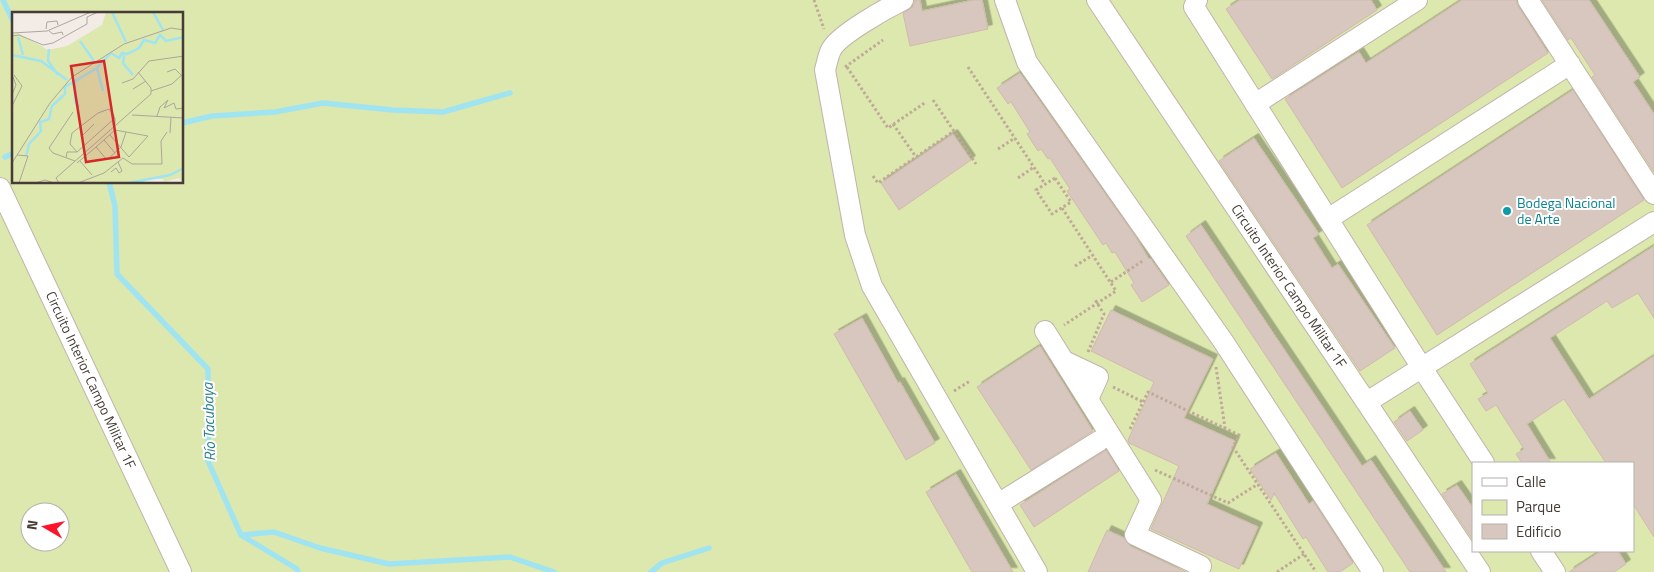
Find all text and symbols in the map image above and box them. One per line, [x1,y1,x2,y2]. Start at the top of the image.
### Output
inset map [12,12,184,184]
place label: Bodega Nacional de Arte [1517,192,1616,229]
street label: Circuito Interior Campo Militar 1F [1227,199,1352,372]
marker: Bodega Nacional de Arte [1501,205,1513,217]
street label: Circuito Interior Campo Militar 1F [41,287,142,472]
water label: Río Tacubaya [196,381,221,462]
legend [1472,462,1634,552]
text: Calle [1516,470,1546,493]
text: Parque [1516,495,1561,518]
north arrow [20,502,70,552]
text: N [21,518,43,531]
text: Edificio [1516,520,1561,543]

